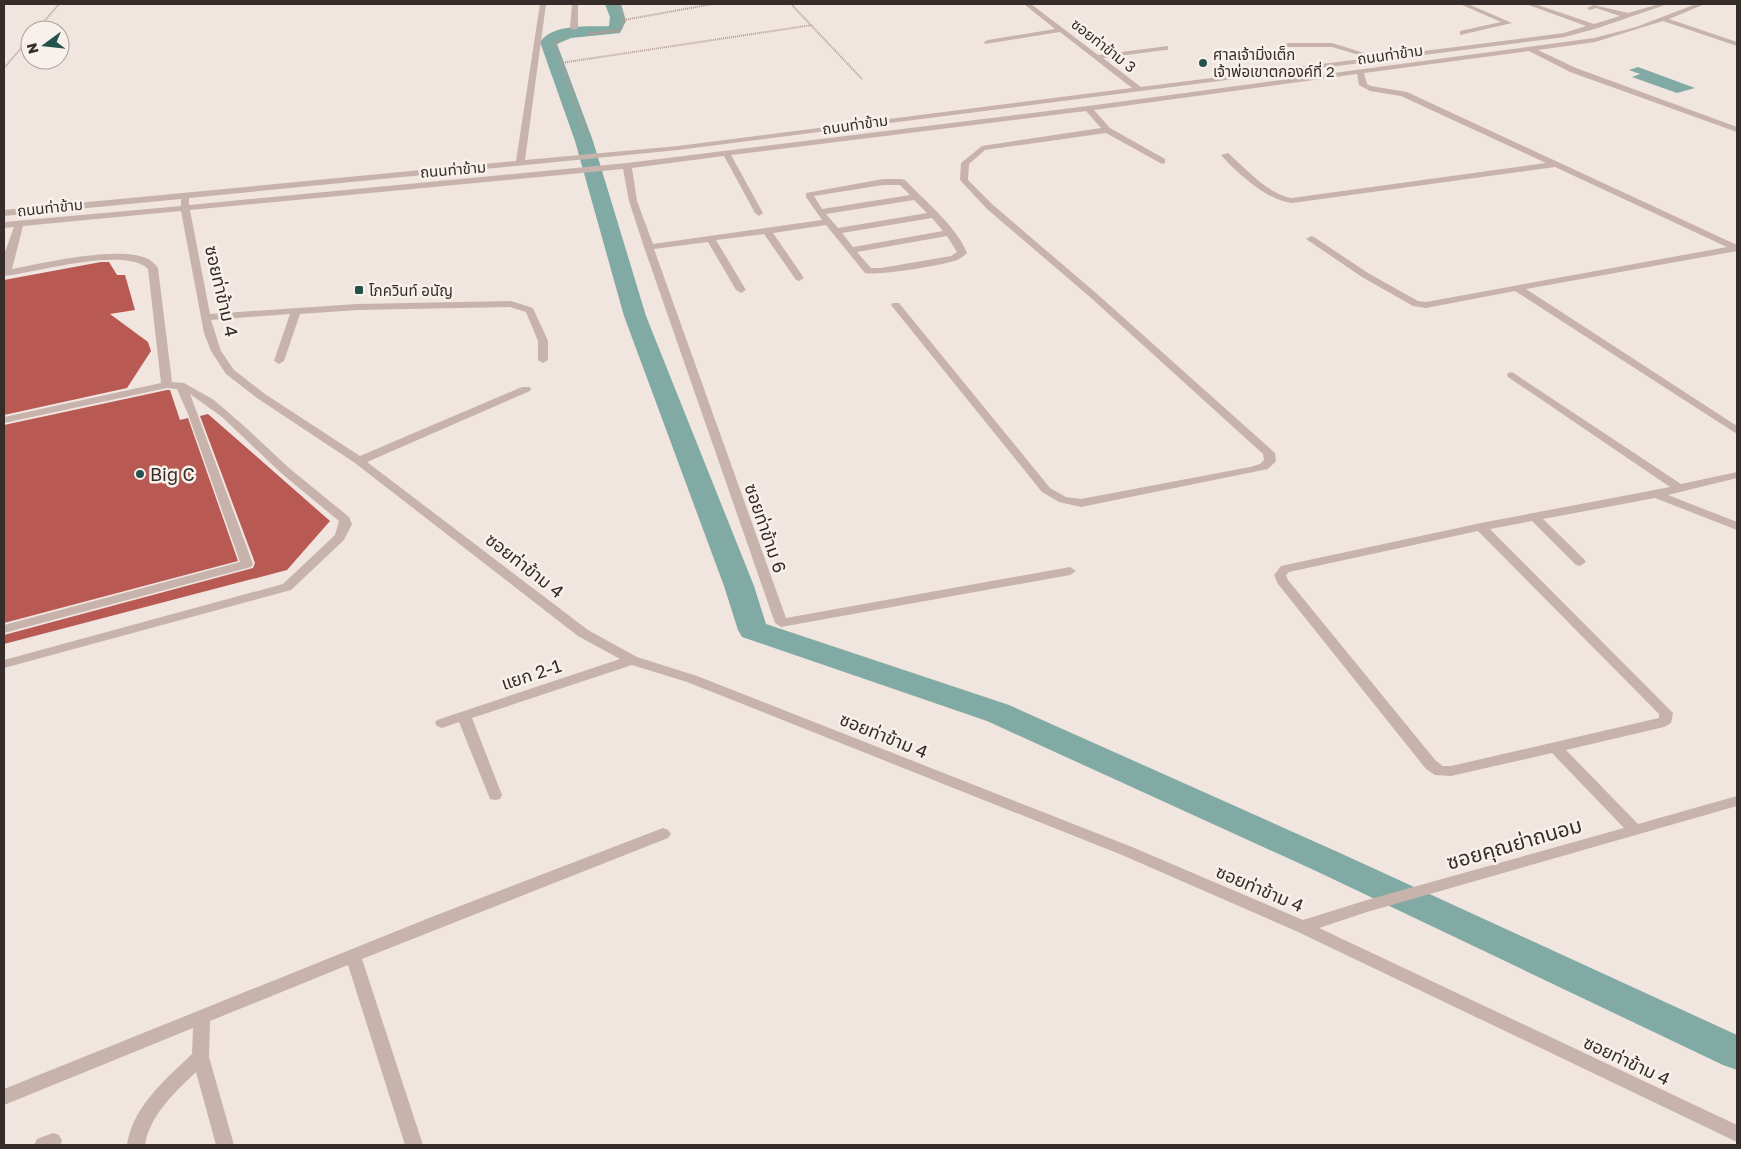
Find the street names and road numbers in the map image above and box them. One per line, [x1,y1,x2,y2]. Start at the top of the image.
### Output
street label: ซอยท่าข้าม 3 [1068,14,1140,76]
street label: ถนนท่าข้าม [1356,40,1424,68]
street label: ถนนท่าข้าม [821,110,889,138]
street label: ถนนท่าข้าม [419,157,487,181]
street label: ถนนท่าข้าม [16,195,84,219]
street label: ซอยท่าข้าม 4 [201,243,243,339]
street label: ซอยท่าข้าม 6 [740,480,792,576]
street label: ซอยท่าข้าม 4 [482,528,568,602]
street label: แยก 2-1 [498,654,564,694]
street label: ซอยท่าข้าม 4 [837,707,931,763]
street label: ซอยคุณย่าถนอม [1443,811,1585,876]
street label: ซอยท่าข้าม 4 [1213,860,1307,916]
street label: ซอยท่าข้าม 4 [1580,1030,1674,1090]

